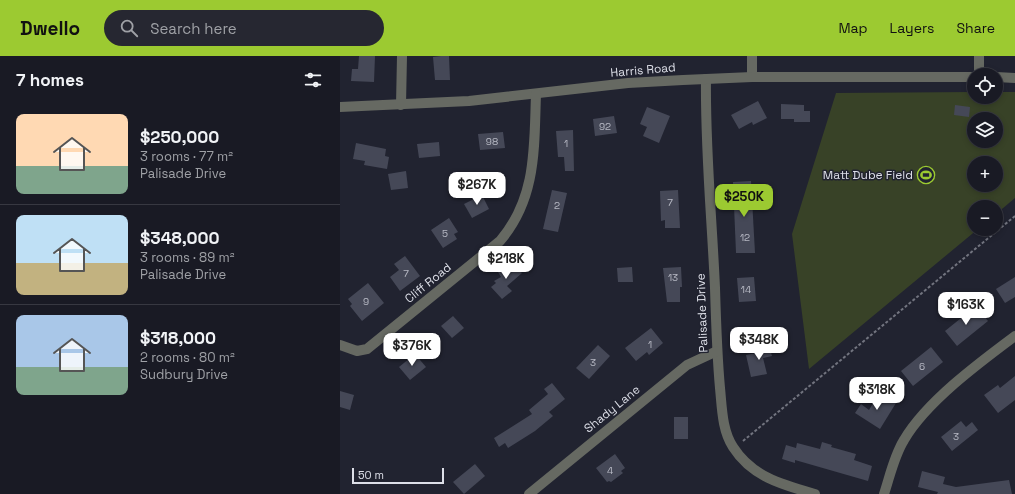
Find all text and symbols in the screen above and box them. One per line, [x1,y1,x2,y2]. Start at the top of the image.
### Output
search box [104,10,384,46]
text: Dwello [20,16,80,41]
icon: search [118,17,140,39]
text: Search here [150,19,237,38]
text: Map [838,19,868,37]
text: Layers [890,19,934,37]
text: Share [956,19,995,37]
street label: Harris Road [610,59,676,81]
map controls [967,68,1003,236]
button: locate [967,68,1003,104]
text: 7 homes [16,69,84,91]
icon: filters [302,69,324,91]
button: layers [967,112,1003,148]
house number: 92 [599,120,611,133]
text: $250,000 [140,126,219,148]
icon: home [48,130,96,178]
house number: 98 [486,135,498,148]
house number: 1 [564,137,568,150]
text: 3 rooms · 77 m² [140,148,233,165]
button: + [967,156,1003,192]
text: Palisade Drive [140,165,226,182]
sports icon: Matt Dube Field [916,165,936,185]
place label: Matt Dube Field [823,167,913,183]
pin: $267K [449,172,505,206]
text: $267K [458,176,496,193]
pin: $250K [716,184,772,218]
text: $250K [724,188,764,205]
house number: 7 [667,196,673,209]
house number: 2 [554,199,560,212]
button: − [967,200,1003,236]
text: $348,000 [140,227,220,249]
house number: 5 [442,227,448,240]
icon: home [48,231,96,279]
house number: 12 [740,231,750,244]
pin: $218K [478,246,534,280]
text: 3 rooms · 89 m² [140,249,234,266]
text: $218K [487,250,525,267]
street label: Cliff Road [401,259,455,307]
text: Palisade Drive [140,266,226,283]
house number: 7 [403,267,409,280]
house number: 13 [668,271,678,284]
street label: Palisade Drive [693,273,711,353]
house number: 14 [741,283,751,296]
pin: $163K [938,292,994,326]
house number: 9 [363,295,369,308]
text: $163K [947,296,985,313]
text: $318,000 [140,327,216,349]
pin: $348K [731,327,787,361]
icon: home [48,331,96,379]
text: $348K [739,331,779,348]
pin: $376K [384,333,440,367]
text: $376K [392,337,432,354]
house number: 1 [648,338,652,351]
text: 2 rooms · 80 m² [140,349,235,366]
house number: 3 [590,356,596,369]
house number: 6 [919,360,925,373]
text: Sudbury Drive [140,366,228,383]
pin: $318K [849,377,905,411]
text: $318K [858,381,896,398]
street label: Shady Lane [581,382,643,436]
house number: 3 [953,430,959,443]
house number: 4 [607,464,613,477]
scale bar [352,466,444,485]
text: 50 m [358,468,384,482]

